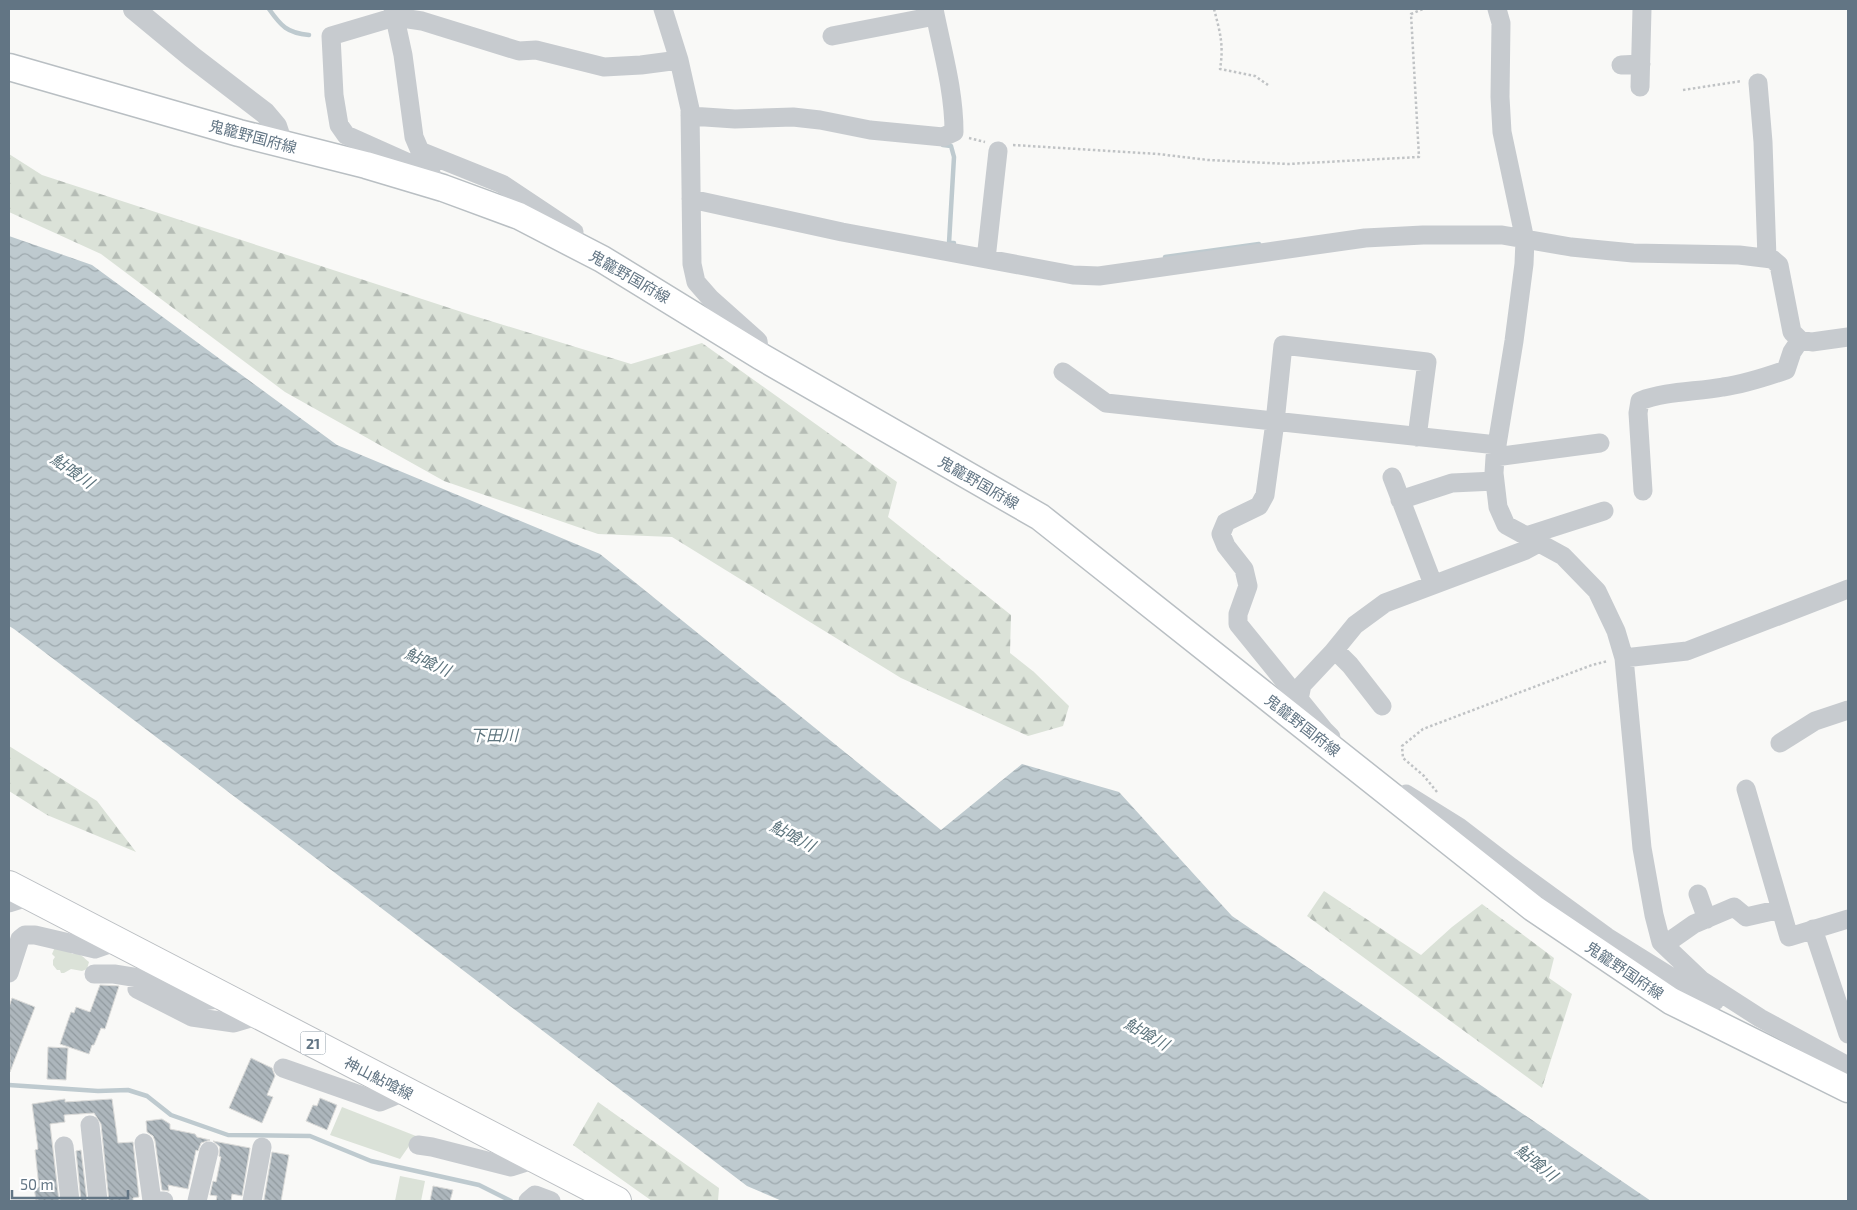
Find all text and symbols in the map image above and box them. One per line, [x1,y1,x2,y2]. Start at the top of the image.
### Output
street label: 鬼籠野国府線 [207,116,299,156]
street label: 鬼籠野国府線 [587,246,673,306]
water label: 鮎喰川 [48,448,100,493]
street label: 鬼籠野国府線 [936,452,1022,512]
water label: 鮎喰川 [402,643,456,680]
street label: 鬼籠野国府線 [1262,690,1344,760]
water label: 下田川 [470,725,520,744]
water label: 鮎喰川 [767,815,820,856]
street label: 鬼籠野国府線 [1583,937,1667,1003]
water label: 鮎喰川 [1121,1013,1174,1054]
road number: 21 [300,1032,326,1054]
street label: 神山鮎喰線 [341,1053,417,1103]
water label: 鮎喰川 [1512,1140,1563,1186]
scale bar [12,1168,129,1200]
text: 50 m [20,1175,54,1193]

